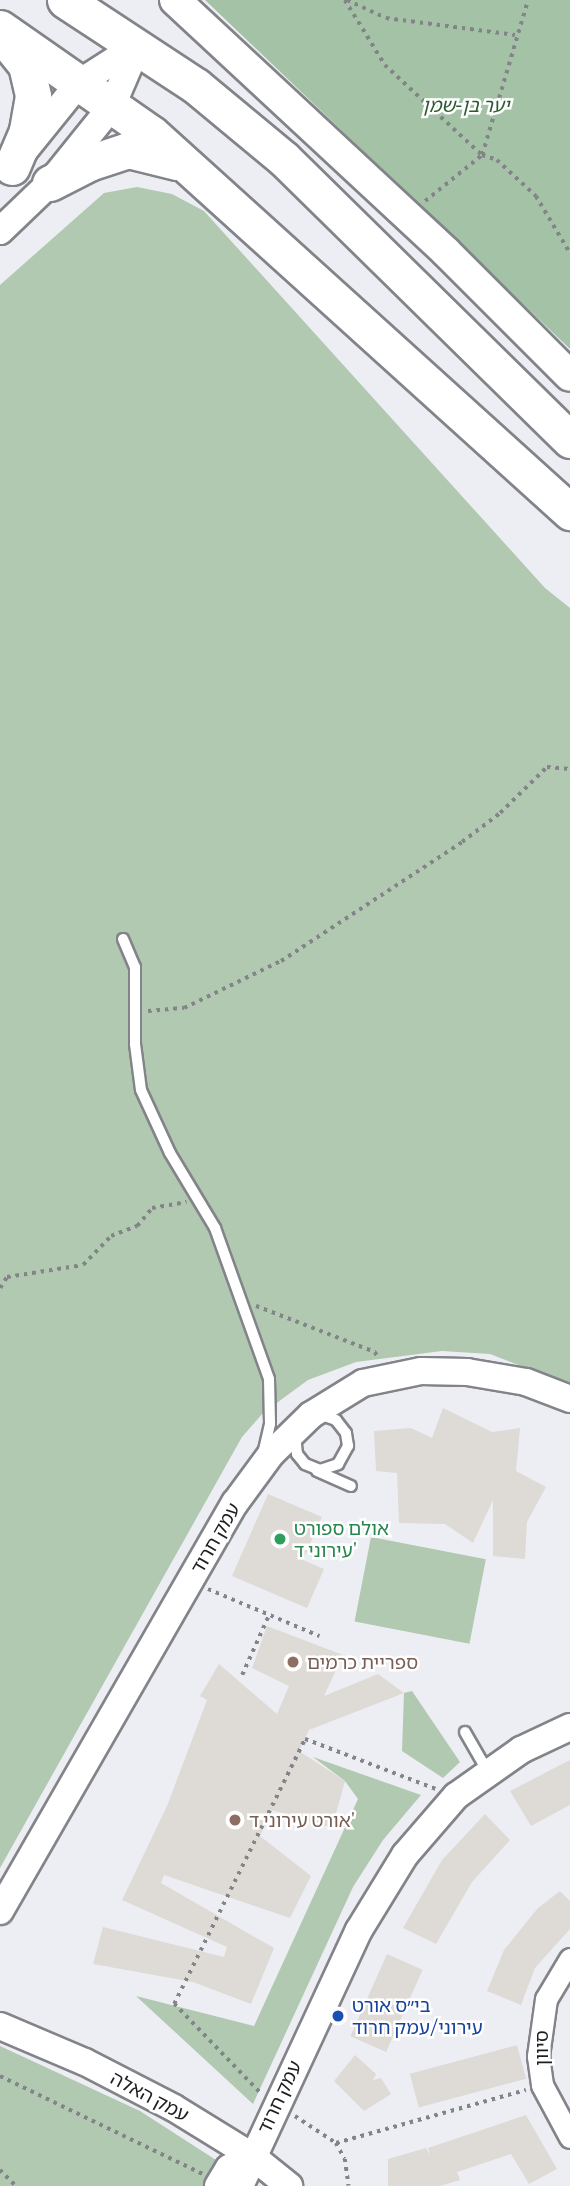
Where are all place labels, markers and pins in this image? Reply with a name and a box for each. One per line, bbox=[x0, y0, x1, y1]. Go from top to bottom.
place label: אולם ספורט עירוני ד' bbox=[294, 1517, 389, 1561]
marker: אולם ספורט עירוני ד' bbox=[272, 1531, 288, 1547]
place label: ספריית כרמים bbox=[307, 1651, 418, 1673]
marker: ספריית כרמים bbox=[285, 1654, 301, 1670]
place label: אורט עירוני ד' bbox=[249, 1809, 355, 1831]
marker: אורט עירוני ד' bbox=[227, 1812, 243, 1828]
place label: בי״ס אורט עירוני/עמק חרוד bbox=[352, 1994, 483, 2038]
marker: בי״ס אורט עירוני/עמק חרוד bbox=[330, 2008, 346, 2024]

